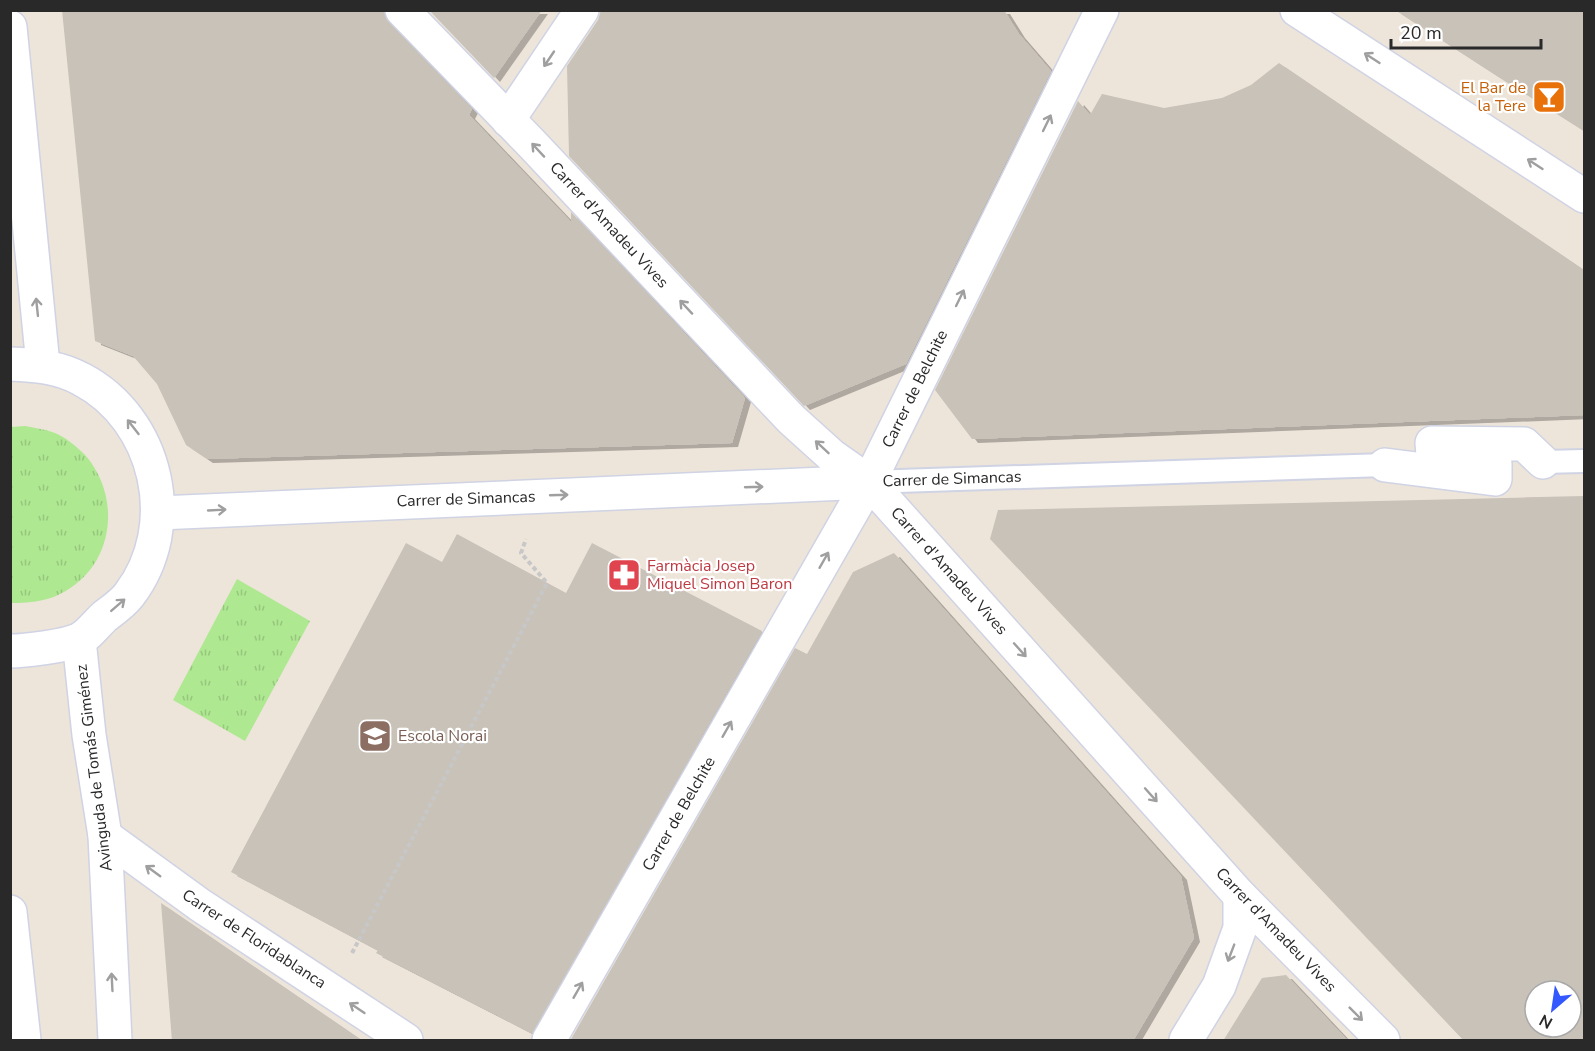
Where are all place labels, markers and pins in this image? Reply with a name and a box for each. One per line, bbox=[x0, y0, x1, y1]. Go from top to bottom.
place label: El Bar de la Tere bbox=[1461, 77, 1526, 117]
bar icon: El Bar de la Tere bbox=[1531, 79, 1567, 115]
place label: Farmàcia Josep Miquel Simon Baron bbox=[647, 555, 792, 595]
pharmacy icon: Farmàcia Josep Miquel Simon Baron bbox=[606, 557, 642, 593]
school or university icon: Escola Norai bbox=[357, 718, 393, 754]
place label: Escola Norai bbox=[398, 725, 487, 747]

